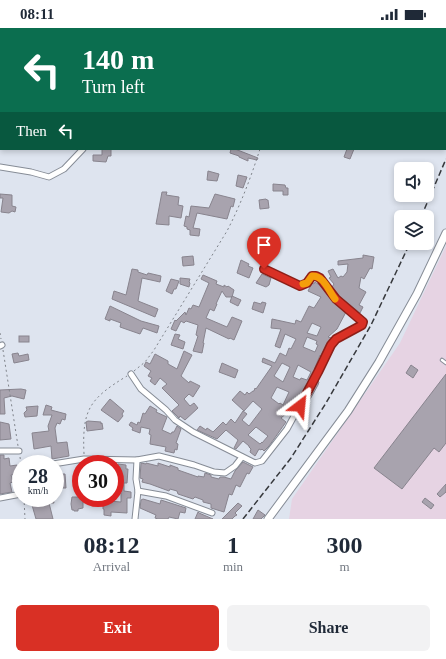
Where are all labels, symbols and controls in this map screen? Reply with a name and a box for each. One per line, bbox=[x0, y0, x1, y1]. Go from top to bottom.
text: 08:11 bbox=[20, 6, 54, 22]
icon: left bbox=[16, 44, 68, 96]
text: 140 m bbox=[82, 44, 154, 75]
text: Turn left bbox=[82, 77, 145, 97]
icon: left bbox=[55, 120, 77, 142]
text: Then bbox=[16, 123, 47, 139]
map controls bbox=[394, 162, 434, 250]
button: sound bbox=[394, 162, 434, 202]
button: layers bbox=[394, 210, 434, 250]
pin bbox=[247, 228, 281, 269]
icon: arrive bbox=[253, 234, 275, 256]
position arrow bbox=[279, 385, 321, 427]
speed limit sign: 30 bbox=[72, 455, 124, 507]
text: 28 bbox=[28, 465, 48, 487]
text: km/h bbox=[28, 485, 48, 496]
text: 08:12 bbox=[83, 532, 139, 558]
text: 1 bbox=[227, 532, 239, 558]
text: 300 bbox=[327, 532, 363, 558]
text: Arrival bbox=[93, 559, 130, 574]
text: min bbox=[223, 559, 243, 574]
text: m bbox=[339, 559, 350, 574]
button: Exit bbox=[16, 605, 219, 651]
button: Share bbox=[227, 605, 430, 651]

